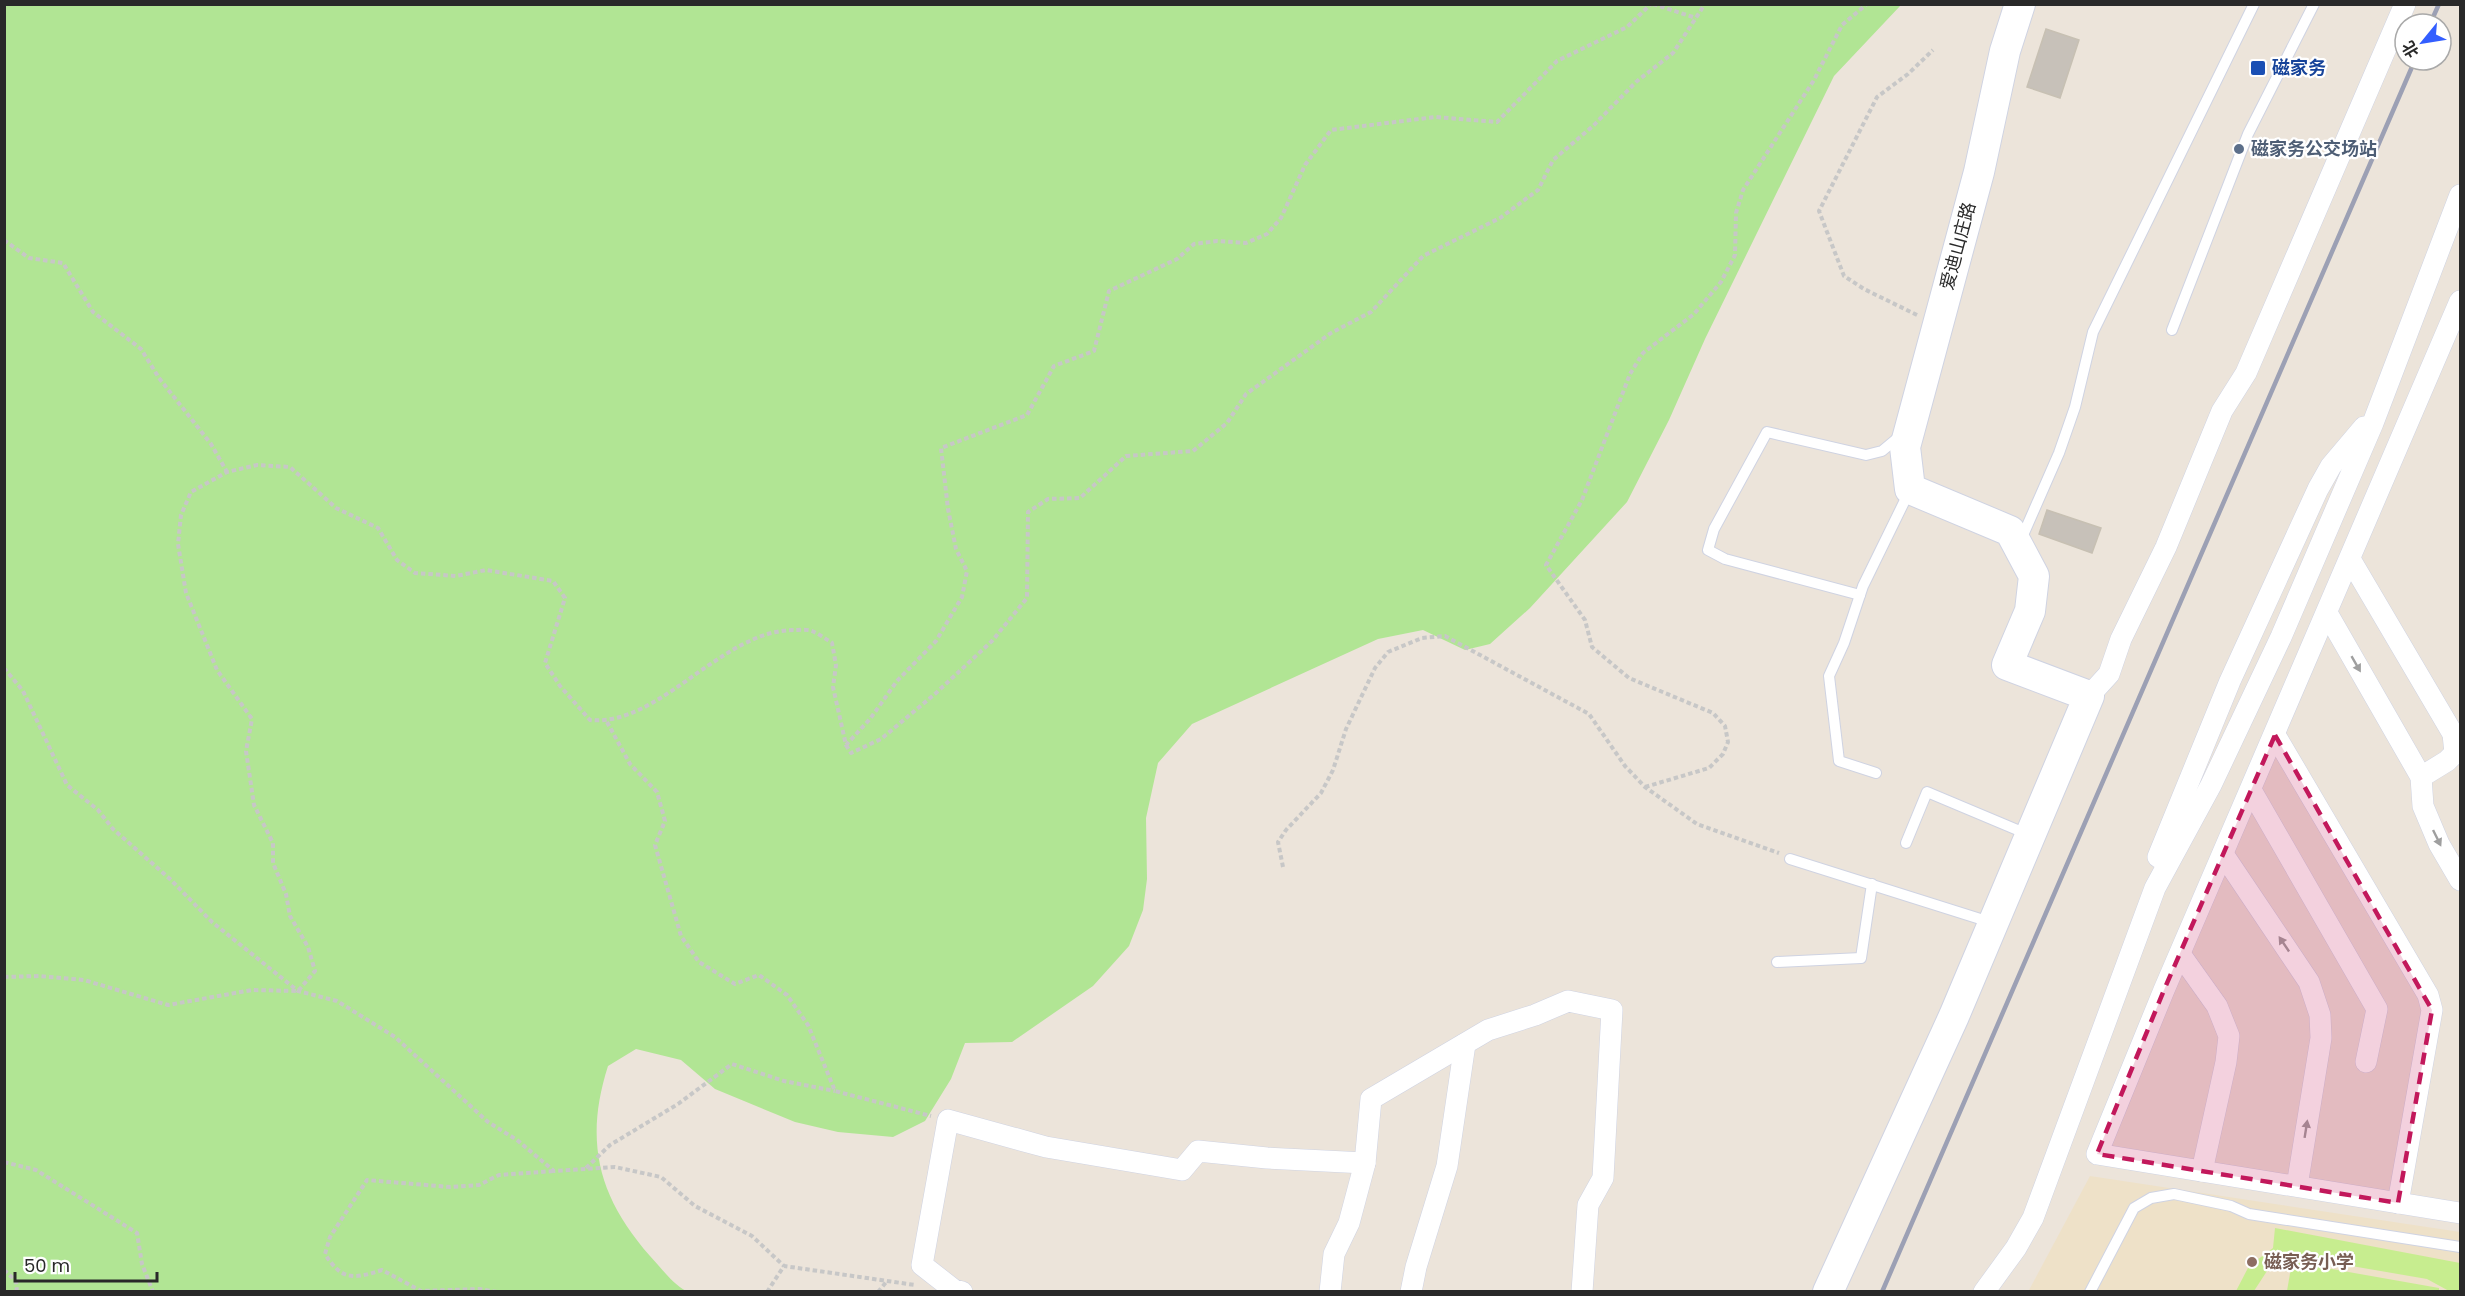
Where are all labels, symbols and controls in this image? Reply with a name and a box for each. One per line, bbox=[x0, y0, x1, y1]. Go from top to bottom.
north arrow bbox=[2393, 12, 2453, 72]
text: 北 bbox=[2396, 37, 2424, 62]
place label: 磁家务 bbox=[2272, 55, 2326, 80]
marker: 磁家务 bbox=[2249, 59, 2267, 77]
place label: 磁家务公交场站 bbox=[2251, 136, 2377, 161]
marker: 磁家务公交场站 bbox=[2232, 142, 2246, 156]
street label: 爱迪山庄路 bbox=[1934, 199, 1981, 293]
one-way arrow bbox=[2351, 656, 2362, 672]
one-way arrow bbox=[2432, 830, 2442, 847]
one-way arrow bbox=[2278, 937, 2290, 953]
one-way arrow bbox=[2302, 1119, 2311, 1138]
scale bar bbox=[15, 1245, 158, 1283]
place label: 磁家务小学 bbox=[2264, 1249, 2354, 1274]
text: 50 m bbox=[24, 1253, 70, 1278]
marker: 磁家务小学 bbox=[2245, 1255, 2259, 1269]

